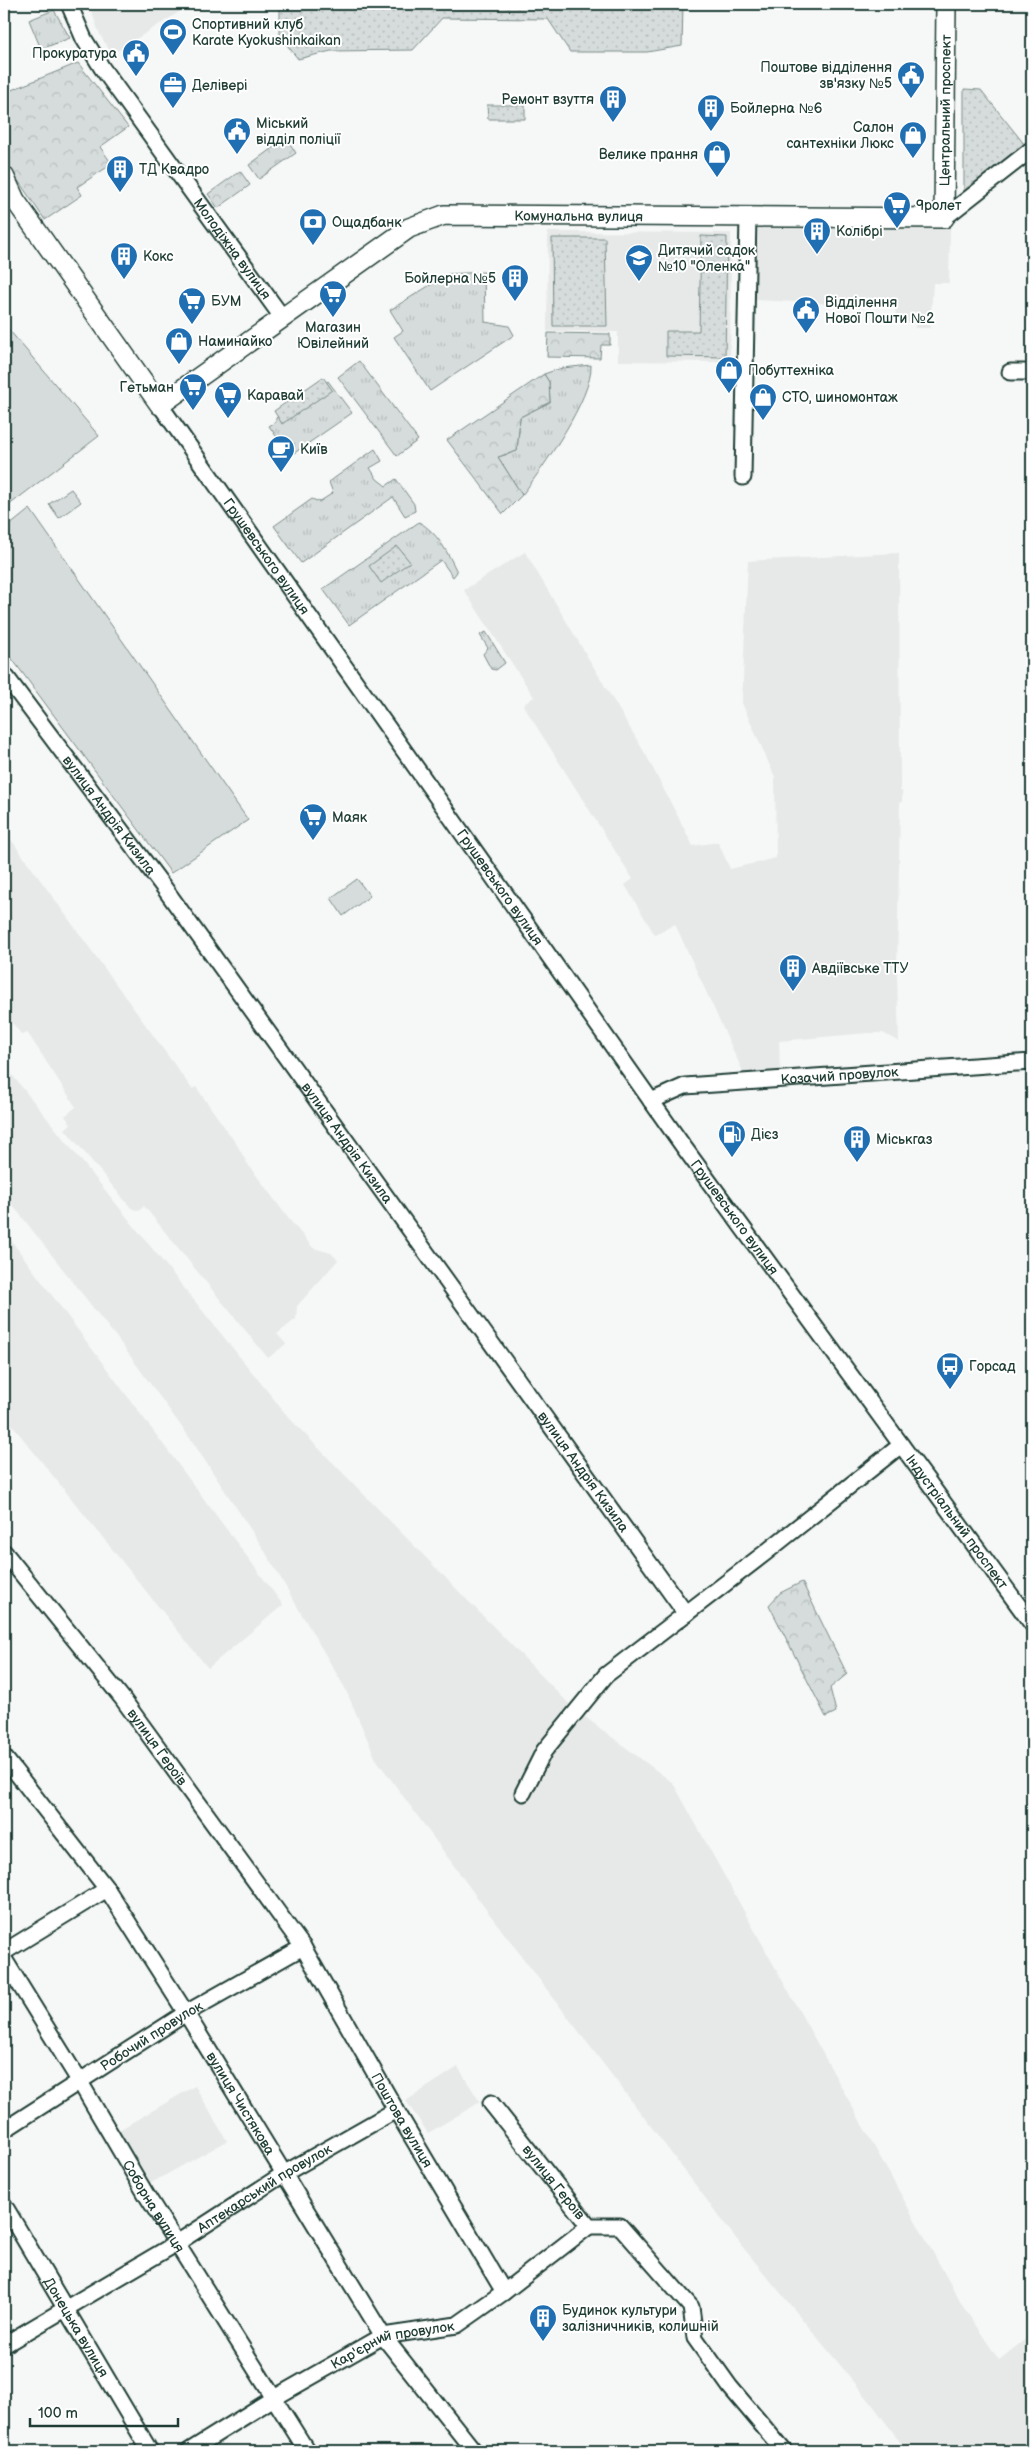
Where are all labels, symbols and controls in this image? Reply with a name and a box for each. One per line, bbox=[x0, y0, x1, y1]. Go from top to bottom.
place label: Спортивний клуб Karate Kyokushinkaikan bbox=[192, 16, 341, 49]
sports icon: Спортивний клуб Karate Kyokushinkaikan bbox=[158, 17, 188, 56]
street label: Центральний проспект bbox=[936, 34, 955, 186]
public building icon: Прокуратура bbox=[121, 38, 151, 77]
place label: Прокуратура bbox=[32, 45, 118, 62]
place label: Поштове відділення зв'язку №5 bbox=[760, 59, 892, 92]
public building icon: Поштове відділення зв'язку №5 bbox=[896, 60, 926, 99]
office icon: Делівері bbox=[158, 70, 188, 109]
place label: Делівері bbox=[192, 77, 248, 94]
building icon: Ремонт взуття bbox=[598, 84, 628, 123]
place label: Ремонт взуття bbox=[501, 91, 594, 108]
building icon: Бойлерна №6 bbox=[696, 93, 726, 132]
place label: Бойлерна №6 bbox=[730, 100, 823, 117]
place label: Міський відділ поліції bbox=[256, 115, 341, 148]
public building icon: Міський відділ поліції bbox=[222, 116, 252, 155]
place label: Салон сантехніки Люкс bbox=[786, 119, 894, 152]
shop icon: Салон сантехніки Люкс bbox=[898, 120, 928, 159]
shop icon: Велике прання bbox=[702, 139, 732, 178]
place label: Велике прання bbox=[599, 146, 698, 163]
building icon: ТД Квадро bbox=[105, 154, 135, 193]
place label: ТД Квадро bbox=[139, 161, 209, 178]
supermarket icon: 9ролет bbox=[882, 190, 912, 229]
street label: Молодіжна вулиця bbox=[190, 195, 275, 303]
place label: 9ролет bbox=[916, 197, 962, 214]
bank icon: Ощадбанк bbox=[298, 207, 328, 246]
street label: Комунальна вулиця bbox=[514, 207, 643, 225]
place label: Ощадбанк bbox=[332, 214, 402, 231]
building icon: Колібрі bbox=[802, 216, 832, 255]
place label: Колібрі bbox=[836, 223, 883, 240]
building icon: Кокс bbox=[109, 241, 139, 280]
place label: Дитячий садок №10 "Оленка" bbox=[658, 242, 756, 275]
school or university icon: Дитячий садок №10 "Оленка" bbox=[624, 243, 654, 282]
place label: Кокс bbox=[143, 248, 174, 265]
building icon: Бойлерна №5 bbox=[500, 263, 530, 302]
place label: Бойлерна №5 bbox=[404, 270, 496, 287]
supermarket icon: Магазин Ювілейний bbox=[318, 279, 348, 318]
supermarket icon: БУМ bbox=[177, 286, 207, 325]
place label: БУМ bbox=[211, 293, 242, 310]
place label: Відділення Нової Пошти №2 bbox=[825, 294, 935, 327]
public building icon: Відділення Нової Пошти №2 bbox=[791, 295, 821, 334]
place label: Магазин Ювілейний bbox=[297, 319, 369, 352]
shop icon: Наминайко bbox=[164, 326, 194, 365]
place label: Наминайко bbox=[198, 333, 272, 350]
shop icon: Побуттехніка bbox=[714, 355, 744, 394]
place label: Побуттехніка bbox=[748, 362, 835, 379]
supermarket icon: Гетьман bbox=[178, 372, 208, 411]
place label: Гетьман bbox=[120, 379, 174, 396]
supermarket icon: Каравай bbox=[213, 380, 243, 419]
shop icon: СТО, шиномонтаж bbox=[748, 382, 778, 421]
place label: Каравай bbox=[247, 387, 304, 404]
place label: СТО, шиномонтаж bbox=[782, 389, 898, 406]
cafe icon: Київ bbox=[266, 434, 296, 473]
place label: Київ bbox=[300, 441, 328, 458]
street label: Грушевського вулиця bbox=[219, 495, 313, 618]
street label: вулиця Андрія Кизила bbox=[59, 752, 160, 879]
supermarket icon: Маяк bbox=[298, 802, 328, 841]
place label: Маяк bbox=[332, 809, 368, 826]
street label: Грушевського вулиця bbox=[453, 826, 547, 949]
building icon: Авдіївське ТТУ bbox=[778, 953, 808, 992]
place label: Авдіївське ТТУ bbox=[811, 960, 909, 977]
street label: Козачий провулок bbox=[780, 1063, 899, 1088]
street label: вулиця Андрія Кизила bbox=[298, 1079, 396, 1207]
fuel station icon: Дієз bbox=[717, 1119, 747, 1158]
building icon: Міськгаз bbox=[842, 1124, 872, 1163]
place label: Дієз bbox=[751, 1126, 779, 1143]
place label: Міськгаз bbox=[876, 1131, 933, 1148]
street label: Грушевського вулиця bbox=[687, 1157, 782, 1278]
bus stop icon: Горсад bbox=[935, 1351, 965, 1390]
place label: Горсад bbox=[969, 1358, 1016, 1375]
street label: вулиця Андрія Кизила bbox=[534, 1408, 633, 1536]
street label: Індустріальний проспект bbox=[902, 1451, 1012, 1593]
street label: вулиця Героїв bbox=[123, 1705, 191, 1789]
street label: Робочий провулок bbox=[97, 1997, 206, 2075]
street label: вулиця Чистякова bbox=[203, 2049, 279, 2159]
street label: Поштова вулиця bbox=[367, 2070, 436, 2171]
street label: Аптекарський провулок bbox=[193, 2140, 335, 2237]
street label: вулиця Героїв bbox=[519, 2142, 589, 2224]
street label: Соборна вулиця bbox=[119, 2157, 188, 2256]
street label: Донецька вулиця bbox=[40, 2274, 112, 2381]
place label: Будинок культури залізничників, колишній bbox=[562, 2302, 719, 2335]
building icon: Будинок культури залізничників, колишній bbox=[528, 2303, 558, 2342]
street label: Кар'єрний провулок bbox=[328, 2317, 456, 2373]
scale bar bbox=[30, 2395, 178, 2427]
text: 100 m bbox=[38, 2404, 78, 2423]

